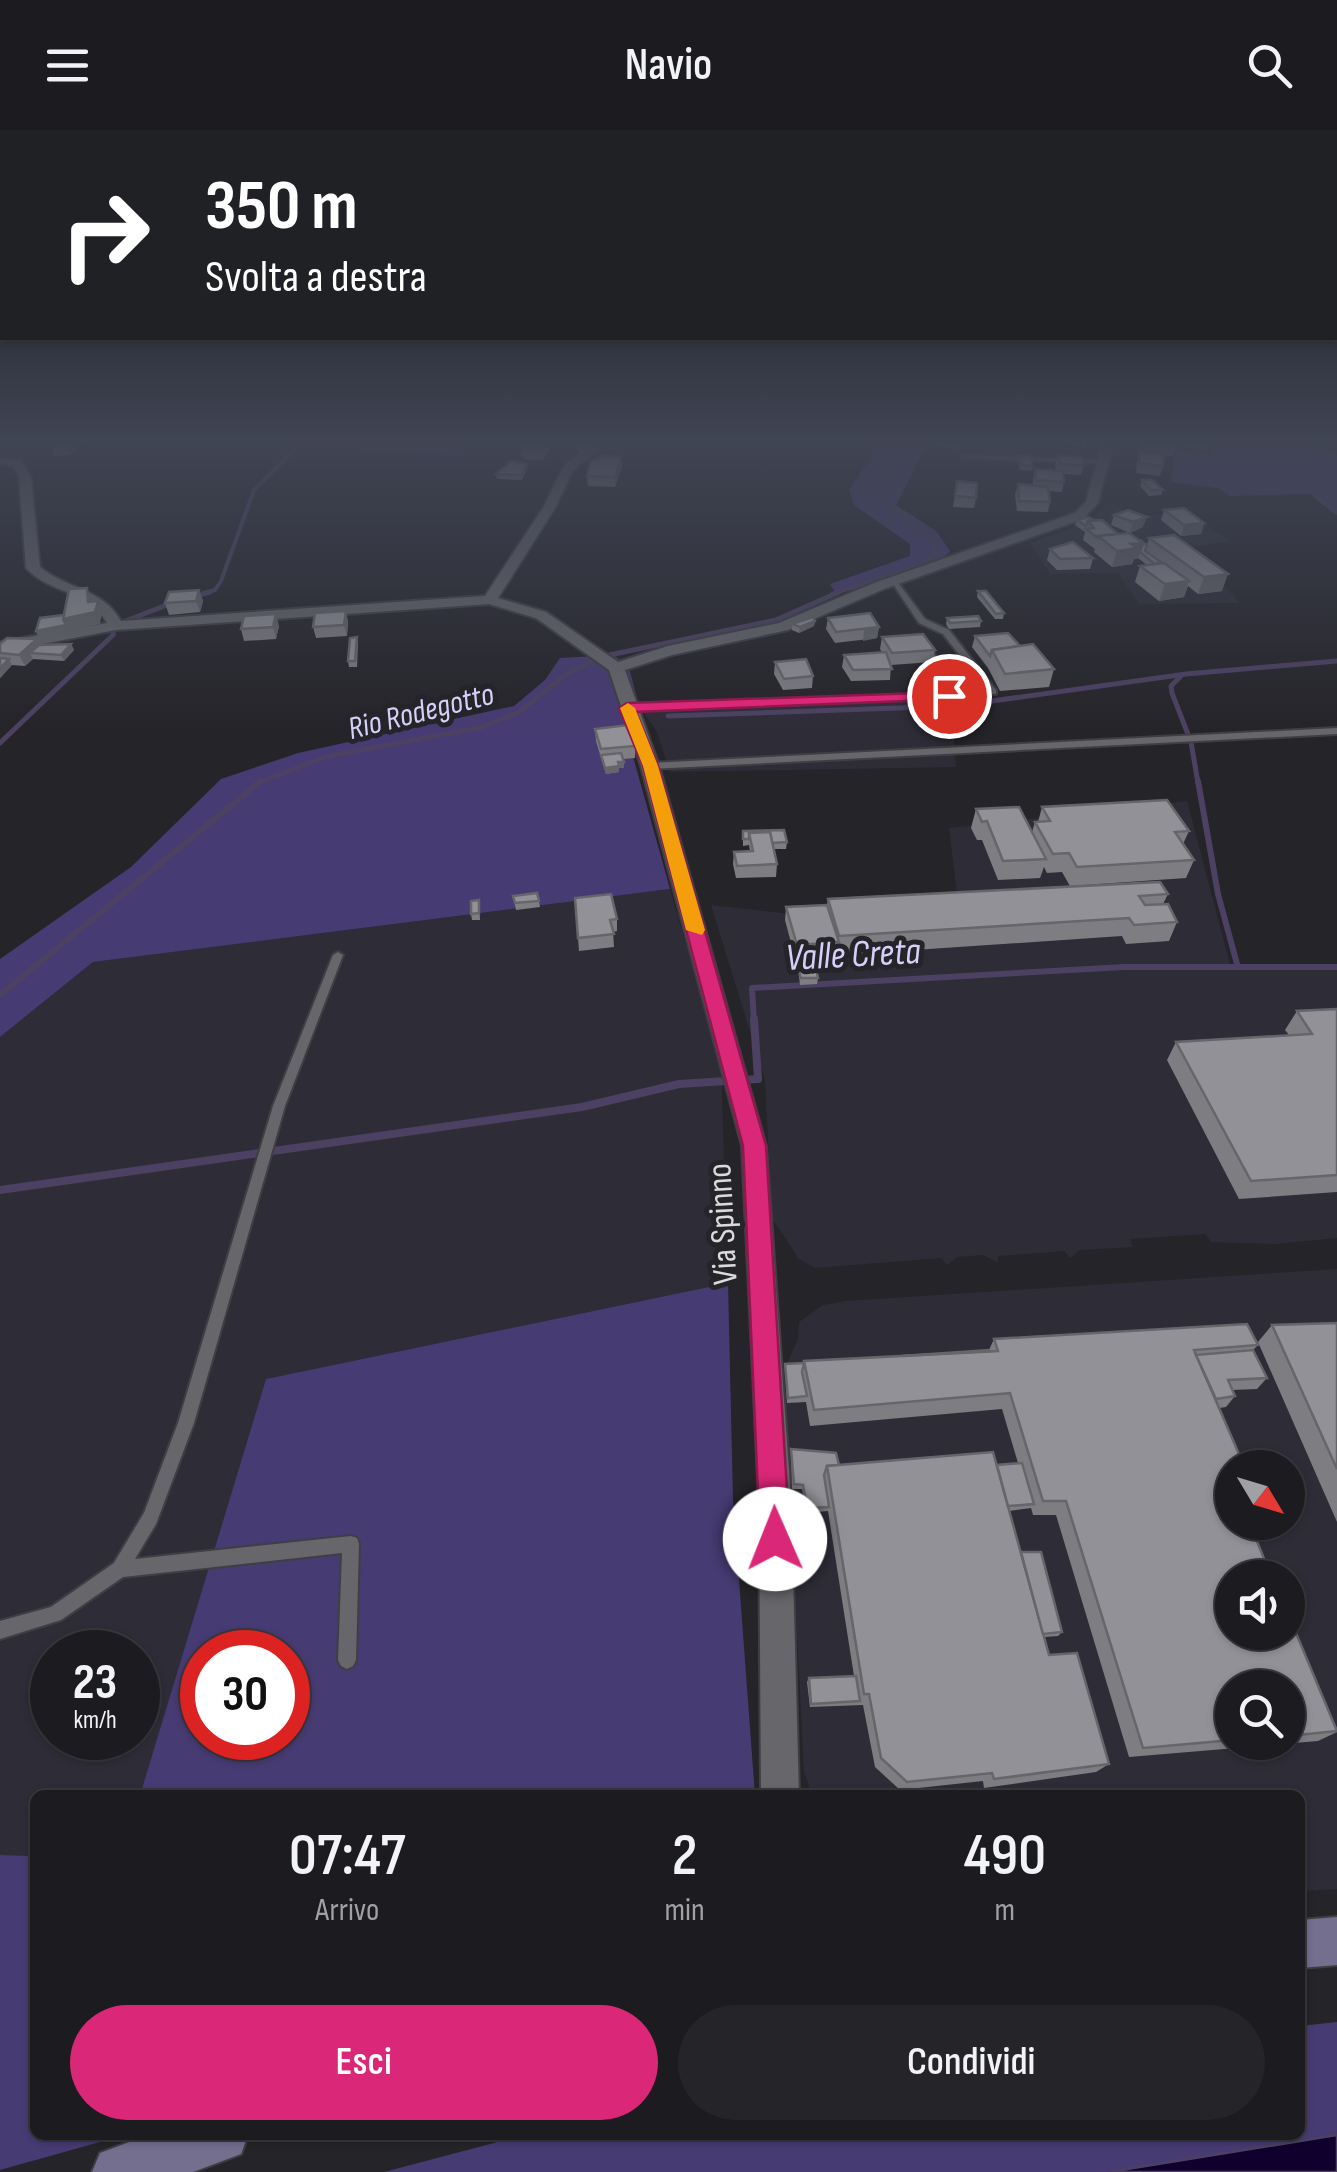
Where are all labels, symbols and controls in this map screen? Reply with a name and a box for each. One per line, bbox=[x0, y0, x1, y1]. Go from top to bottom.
icon: menu bbox=[40, 38, 95, 93]
text: Navio bbox=[625, 38, 712, 93]
icon: search bbox=[1242, 38, 1297, 93]
text: 350 m bbox=[205, 165, 358, 249]
icon: right bbox=[40, 170, 170, 300]
text: Svolta a destra bbox=[205, 250, 427, 305]
pin bbox=[907, 654, 992, 739]
icon: arrive bbox=[922, 669, 977, 724]
water label: Rio Rodegotto bbox=[344, 675, 498, 749]
water label: Valle Creta bbox=[784, 929, 922, 981]
street label: Via Spinno bbox=[698, 1162, 748, 1286]
north arrow bbox=[1215, 1450, 1305, 1540]
map controls bbox=[1215, 1450, 1305, 1760]
position arrow bbox=[723, 1487, 827, 1591]
button: sound bbox=[1215, 1560, 1305, 1650]
speed limit sign: 30 bbox=[180, 1630, 310, 1760]
text: 23 bbox=[73, 1653, 117, 1713]
button: search bbox=[1215, 1670, 1305, 1760]
text: km/h bbox=[73, 1705, 117, 1736]
text: 07:47 bbox=[289, 1820, 406, 1892]
text: 2 bbox=[672, 1820, 697, 1892]
text: 490 bbox=[964, 1820, 1046, 1892]
text: Arrivo bbox=[315, 1891, 379, 1930]
text: min bbox=[665, 1891, 705, 1930]
text: m bbox=[995, 1891, 1015, 1930]
button: Esci bbox=[70, 2005, 658, 2120]
button: Condividi bbox=[678, 2005, 1265, 2120]

